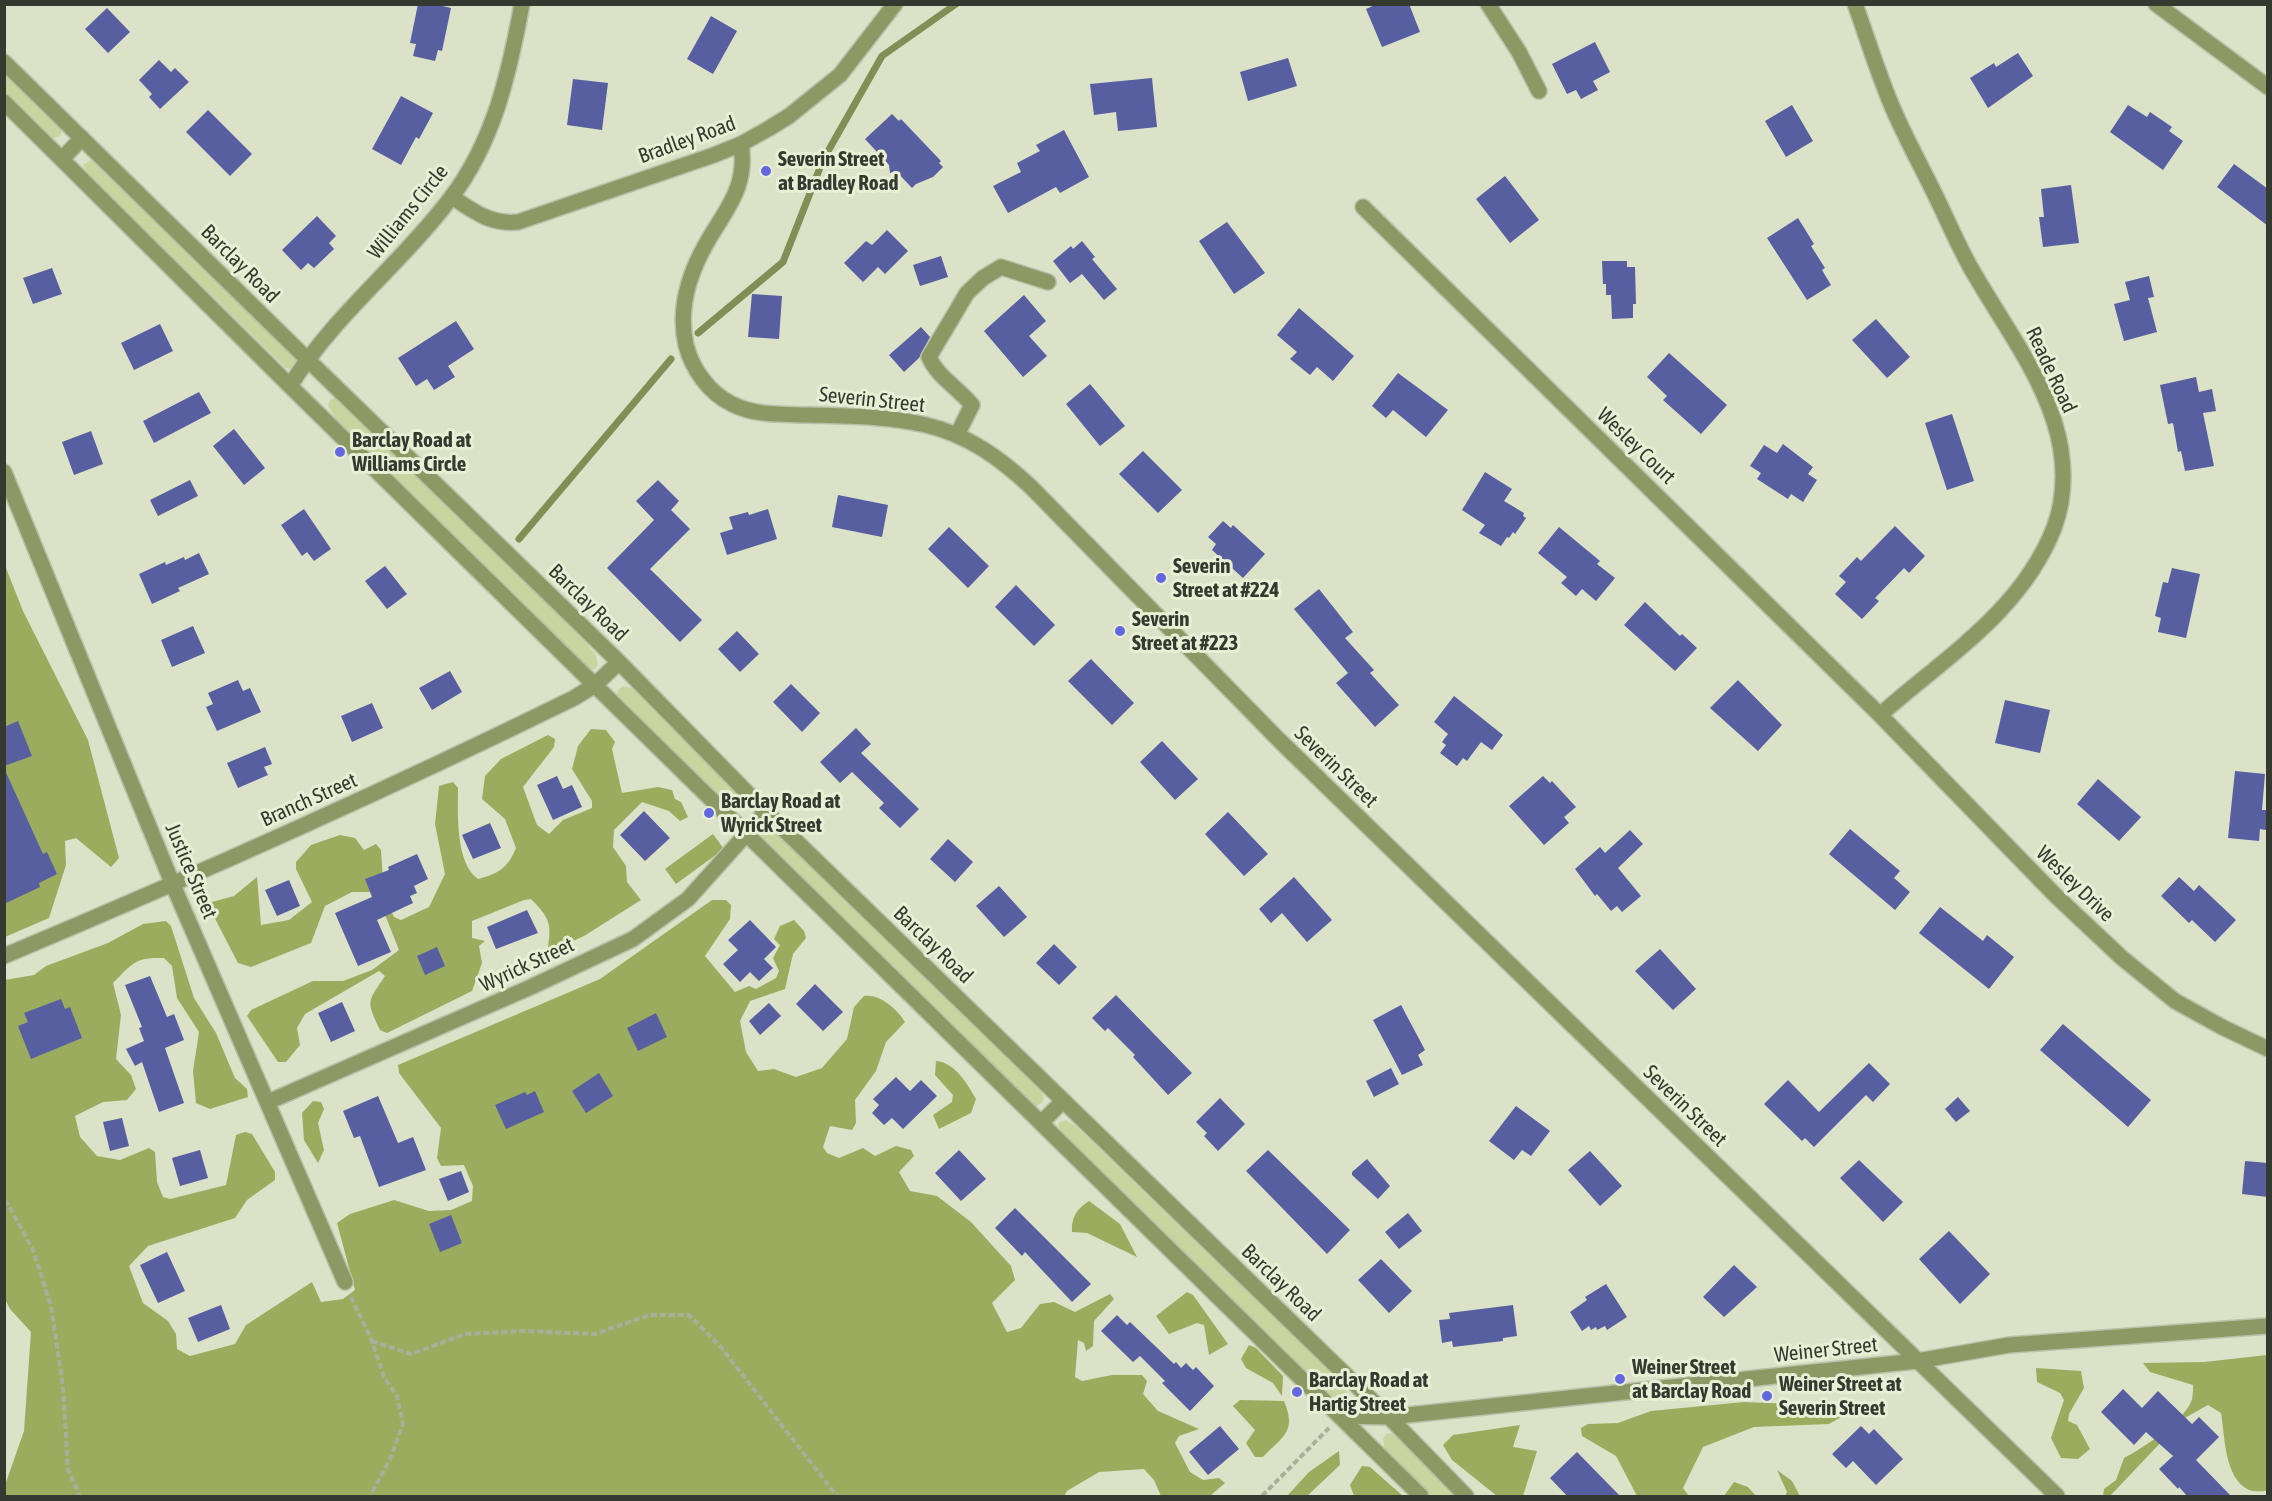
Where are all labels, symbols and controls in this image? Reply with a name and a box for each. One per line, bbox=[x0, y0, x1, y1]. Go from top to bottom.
street label: Bradley Road bbox=[635, 111, 739, 169]
place label: Severin Street at Bradley Road bbox=[778, 146, 898, 196]
street label: Williams Circle bbox=[362, 160, 454, 264]
marker: Severin Street at Bradley Road bbox=[759, 164, 773, 178]
street label: Barclay Road bbox=[196, 220, 284, 308]
street label: Reade Road bbox=[2020, 323, 2082, 417]
street label: Severin Street bbox=[818, 382, 926, 418]
street label: Wesley Court bbox=[1592, 402, 1680, 490]
place label: Barclay Road at Williams Circle bbox=[352, 427, 471, 477]
marker: Barclay Road at Williams Circle bbox=[333, 445, 347, 459]
place label: Severin Street at #224 bbox=[1173, 553, 1279, 603]
street label: Barclay Road bbox=[543, 559, 633, 647]
marker: Severin Street at #224 bbox=[1154, 571, 1168, 585]
place label: Severin Street at #223 bbox=[1132, 606, 1238, 656]
marker: Severin Street at #223 bbox=[1113, 624, 1127, 638]
street label: Severin Street bbox=[1289, 721, 1383, 813]
street label: Branch Street bbox=[257, 768, 361, 832]
place label: Barclay Road at Wyrick Street bbox=[721, 788, 840, 838]
marker: Barclay Road at Wyrick Street bbox=[702, 806, 716, 820]
street label: Justice Street bbox=[160, 819, 222, 923]
street label: Wesley Drive bbox=[2031, 841, 2119, 927]
street label: Barclay Road bbox=[888, 901, 978, 989]
street label: Wyrick Street bbox=[476, 932, 578, 998]
street label: Severin Street bbox=[1638, 1060, 1732, 1152]
street label: Barclay Road bbox=[1236, 1239, 1326, 1327]
street label: Weiner Street bbox=[1773, 1332, 1879, 1368]
place label: Weiner Street at Barclay Road bbox=[1632, 1354, 1751, 1404]
place label: Barclay Road at Hartig Street bbox=[1309, 1367, 1428, 1417]
place label: Weiner Street at Severin Street bbox=[1779, 1371, 1902, 1421]
marker: Weiner Street at Barclay Road bbox=[1613, 1372, 1627, 1386]
marker: Barclay Road at Hartig Street bbox=[1290, 1385, 1304, 1399]
marker: Weiner Street at Severin Street bbox=[1760, 1389, 1774, 1403]

